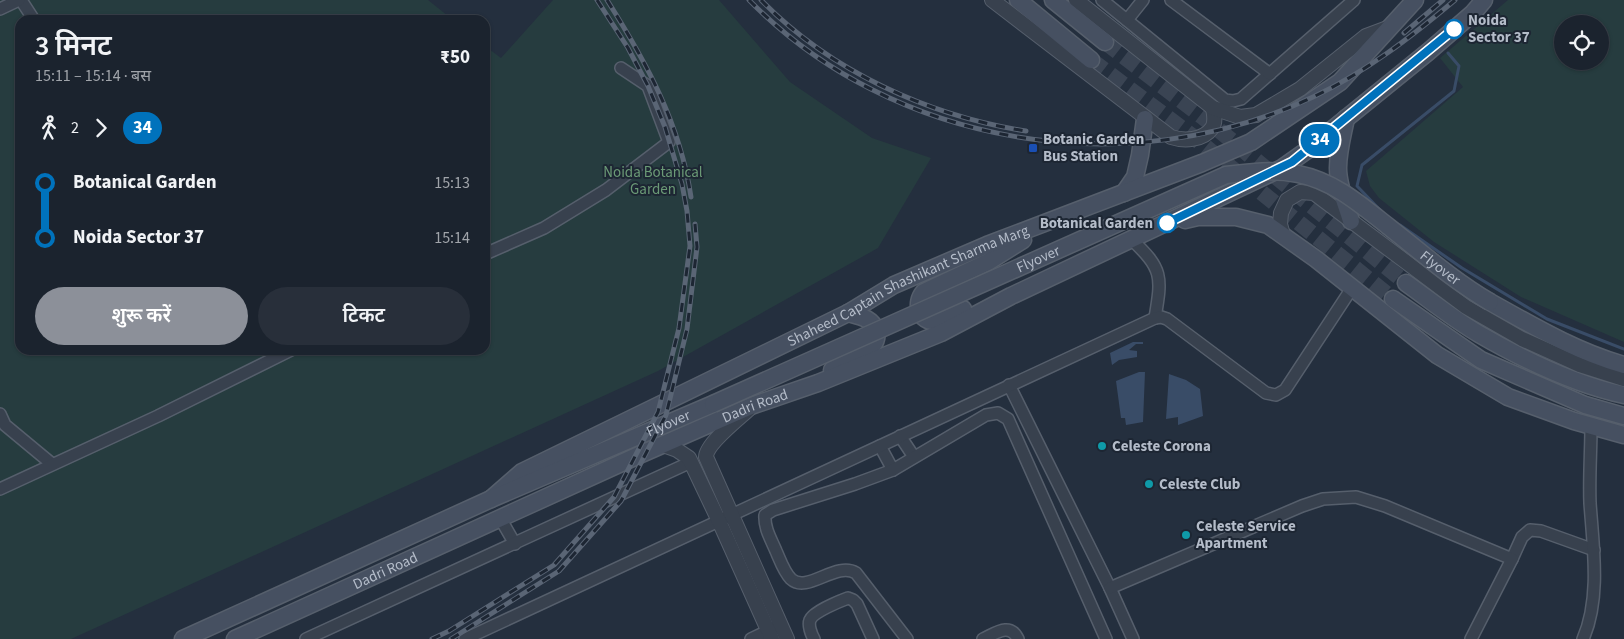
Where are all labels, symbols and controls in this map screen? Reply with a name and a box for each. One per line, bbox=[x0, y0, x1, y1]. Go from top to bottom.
place label: Noida Sector 37 bbox=[1468, 10, 1530, 48]
map controls bbox=[1554, 15, 1609, 70]
button: locate bbox=[1554, 15, 1609, 70]
marker: Noida Sector 37 bbox=[1444, 19, 1464, 39]
text: 3 मिनट bbox=[35, 26, 112, 66]
text: ₹50 bbox=[440, 44, 470, 71]
text: 15:11 – 15:14 · बस bbox=[35, 65, 151, 87]
icon: walk bbox=[35, 114, 63, 142]
icon: forward bbox=[87, 114, 115, 142]
text: 34 bbox=[133, 115, 152, 140]
text: 2 bbox=[71, 117, 79, 139]
line badge: 34 bbox=[1298, 124, 1342, 156]
text: 34 bbox=[1310, 127, 1330, 152]
place label: Botanic Garden Bus Station bbox=[1043, 129, 1144, 167]
marker: Botanic Garden Bus Station bbox=[1027, 142, 1039, 154]
park label: Noida Botanical Garden bbox=[603, 162, 703, 200]
text: Botanical Garden bbox=[73, 169, 217, 196]
text: 15:13 bbox=[434, 172, 470, 194]
place label: Botanical Garden bbox=[1040, 213, 1153, 234]
marker: Botanical Garden bbox=[1157, 213, 1177, 233]
street label: Shaheed Captain Shashikant Sharma Marg bbox=[784, 220, 1032, 352]
text: Noida Sector 37 bbox=[73, 224, 204, 251]
text: 15:14 bbox=[434, 227, 470, 249]
street label: Flyover bbox=[1013, 240, 1064, 278]
street label: Flyover bbox=[1415, 246, 1465, 291]
button: शुरू करें bbox=[35, 287, 248, 345]
button: टिकट bbox=[258, 287, 470, 345]
street label: Dadri Road bbox=[719, 384, 791, 428]
street label: Flyover bbox=[643, 405, 694, 442]
place label: Celeste Corona bbox=[1112, 436, 1211, 457]
marker: Celeste Corona bbox=[1096, 440, 1108, 452]
place label: Celeste Club bbox=[1159, 474, 1241, 495]
marker: Celeste Club bbox=[1143, 478, 1155, 490]
place label: Celeste Service Apartment bbox=[1195, 516, 1296, 554]
marker: Celeste Service Apartment bbox=[1180, 529, 1192, 541]
street label: Dadri Road bbox=[349, 547, 421, 595]

